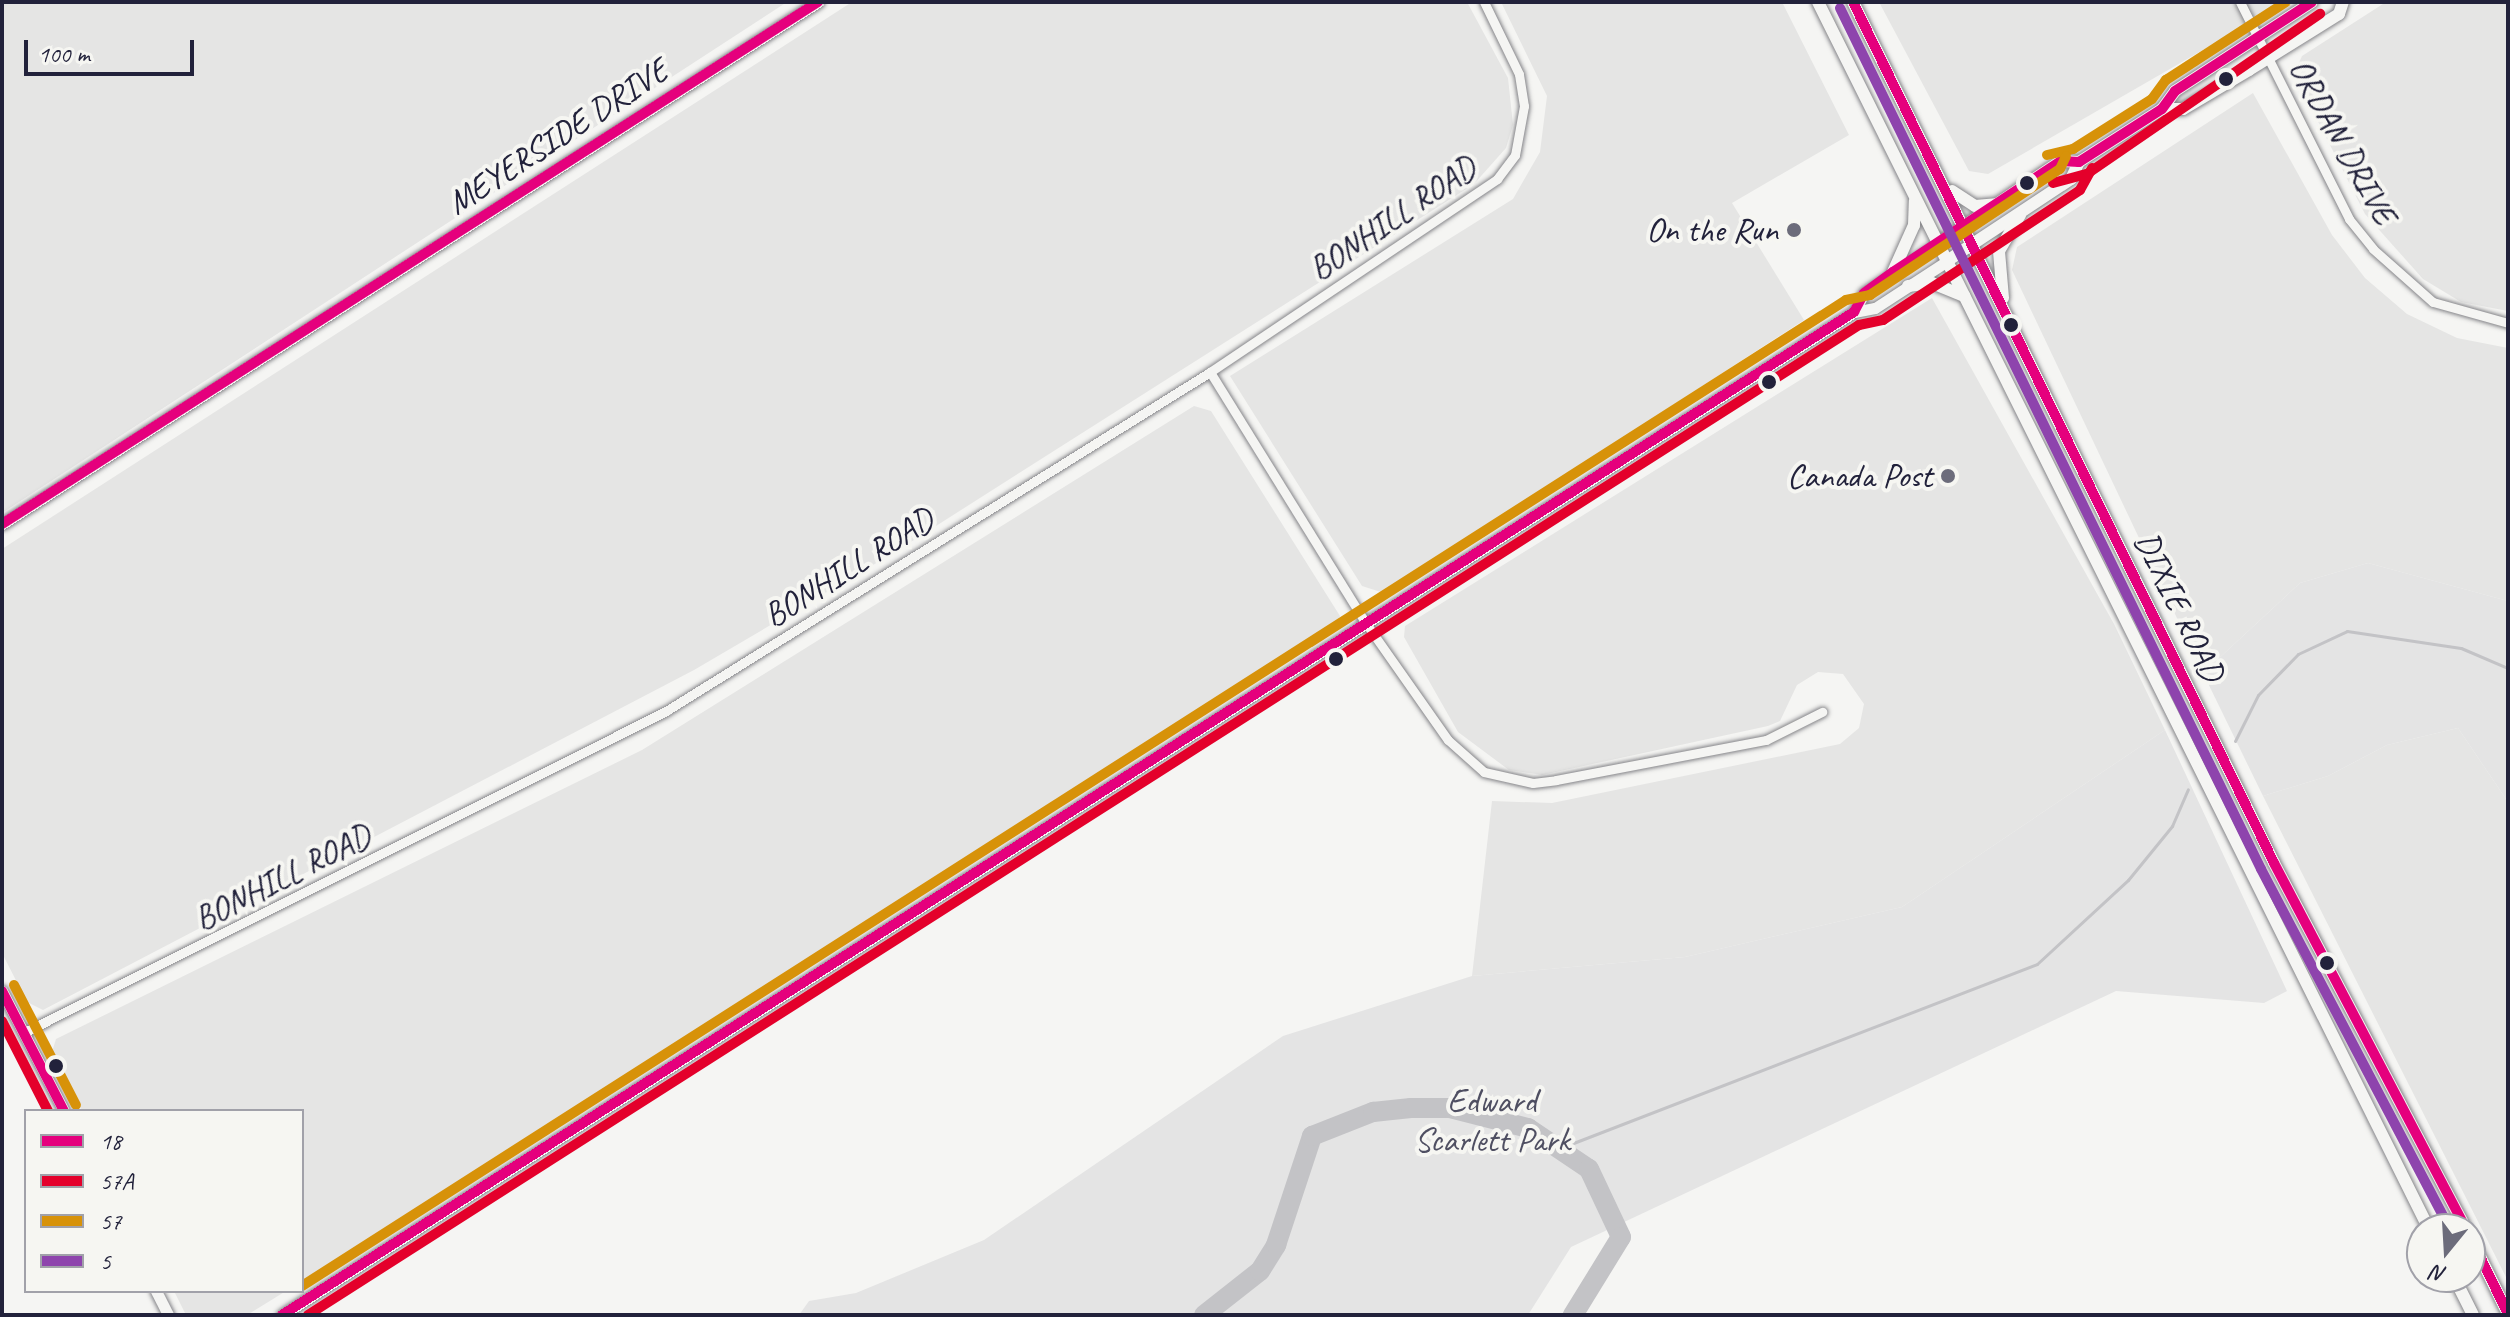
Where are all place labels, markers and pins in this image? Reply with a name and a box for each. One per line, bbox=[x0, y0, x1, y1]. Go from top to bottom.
unlabelled marker bbox=[2218, 71, 2234, 87]
unlabelled marker bbox=[2019, 175, 2035, 191]
place label: On the Run bbox=[1647, 210, 1778, 250]
marker: On the Run bbox=[1785, 221, 1803, 239]
unlabelled marker bbox=[2003, 317, 2019, 333]
unlabelled marker bbox=[1761, 374, 1777, 390]
place label: Canada Post bbox=[1787, 456, 1932, 496]
marker: Canada Post bbox=[1939, 467, 1957, 485]
unlabelled marker bbox=[1328, 651, 1344, 667]
unlabelled marker bbox=[2319, 955, 2335, 971]
unlabelled marker bbox=[48, 1058, 64, 1074]

